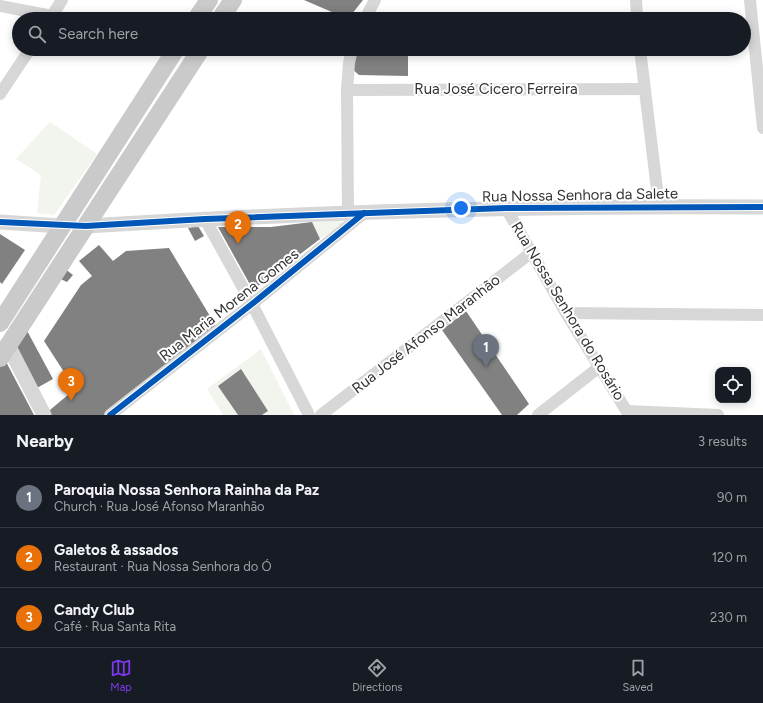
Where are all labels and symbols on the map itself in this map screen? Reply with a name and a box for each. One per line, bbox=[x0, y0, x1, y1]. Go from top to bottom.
street label: Rua José Cicero Ferreira bbox=[414, 80, 578, 98]
street label: Rua Nossa Senhora da Salete bbox=[482, 184, 678, 206]
your location bbox=[451, 198, 471, 218]
pin: 2 bbox=[225, 211, 251, 244]
street label: Rua Nossa Senhora do Rosário bbox=[507, 218, 629, 404]
street label: Rua Maria Morena Gomes bbox=[156, 245, 302, 365]
street label: Rua José Afonso Maranhão bbox=[348, 270, 504, 397]
pin: 1 bbox=[473, 334, 499, 367]
pin: 3 bbox=[58, 368, 84, 401]

